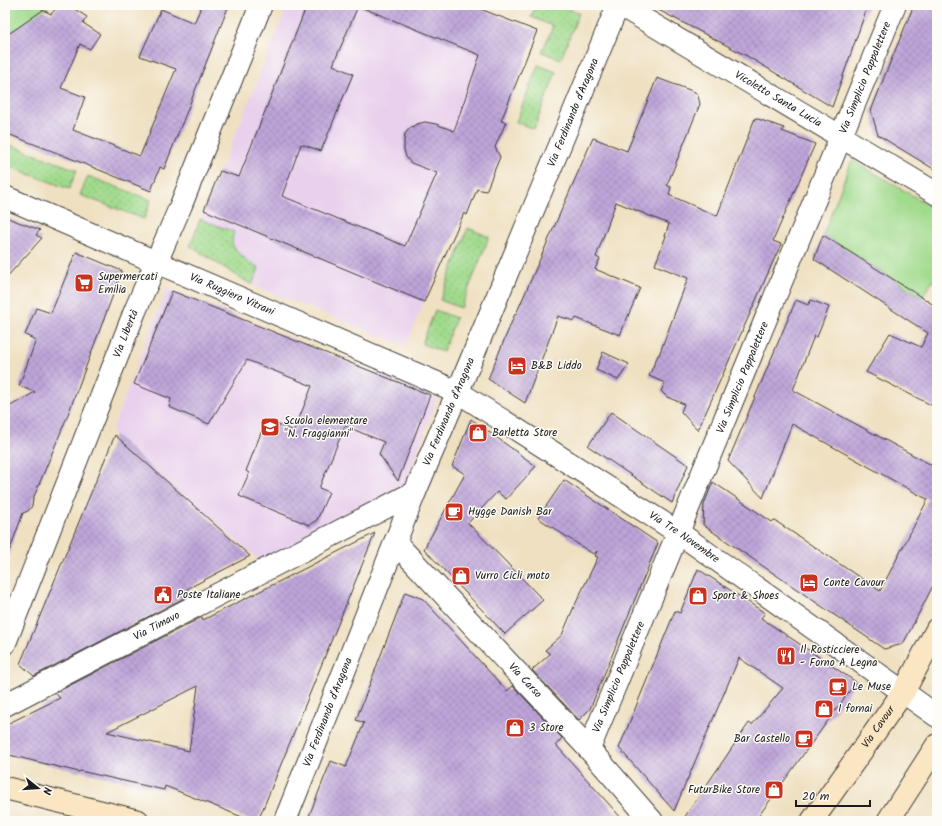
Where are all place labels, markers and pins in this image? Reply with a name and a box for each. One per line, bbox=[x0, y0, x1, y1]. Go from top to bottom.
place label: Supermercati Emilia bbox=[98, 268, 158, 299]
supermarket icon: Supermercati Emilia bbox=[73, 272, 95, 294]
hotel icon: B&B Liddo bbox=[506, 355, 528, 377]
place label: B&B Liddo bbox=[531, 357, 582, 375]
place label: Scuola elementare "N. Fraggianni" bbox=[284, 412, 367, 443]
school or university icon: Scuola elementare "N. Fraggianni" bbox=[259, 416, 281, 438]
shop icon: Barletta Store bbox=[467, 422, 489, 444]
place label: Barletta Store bbox=[492, 424, 557, 442]
cafe icon: Hygge Danish Bar bbox=[443, 501, 465, 523]
place label: Hygge Danish Bar bbox=[468, 503, 553, 521]
shop icon: Vurro Cicli moto bbox=[450, 565, 472, 587]
place label: Vurro Cicli moto bbox=[475, 567, 550, 585]
hotel icon: Conte Cavour bbox=[798, 572, 820, 594]
place label: Conte Cavour bbox=[823, 574, 886, 592]
public building icon: Poste Italiane bbox=[152, 584, 174, 606]
shop icon: Sport & Shoes bbox=[687, 585, 709, 607]
place label: Poste Italiane bbox=[177, 586, 240, 604]
place label: Sport & Shoes bbox=[712, 587, 779, 605]
place label: Il Rosticciere - Forno A Legna bbox=[800, 641, 877, 672]
restaurant icon: Il Rosticciere - Forno A Legna bbox=[775, 645, 797, 667]
cafe icon: Le Muse bbox=[827, 676, 849, 698]
place label: Le Muse bbox=[852, 678, 891, 696]
shop icon: I fornai bbox=[813, 698, 835, 720]
place label: I fornai bbox=[838, 700, 873, 718]
shop icon: 3 Store bbox=[504, 717, 526, 739]
place label: 3 Store bbox=[529, 719, 563, 737]
cafe icon: Bar Castello bbox=[793, 728, 815, 750]
place label: Bar Castello bbox=[734, 730, 790, 748]
shop icon: FuturBike Store bbox=[763, 779, 785, 801]
place label: FuturBike Store bbox=[688, 781, 760, 799]

